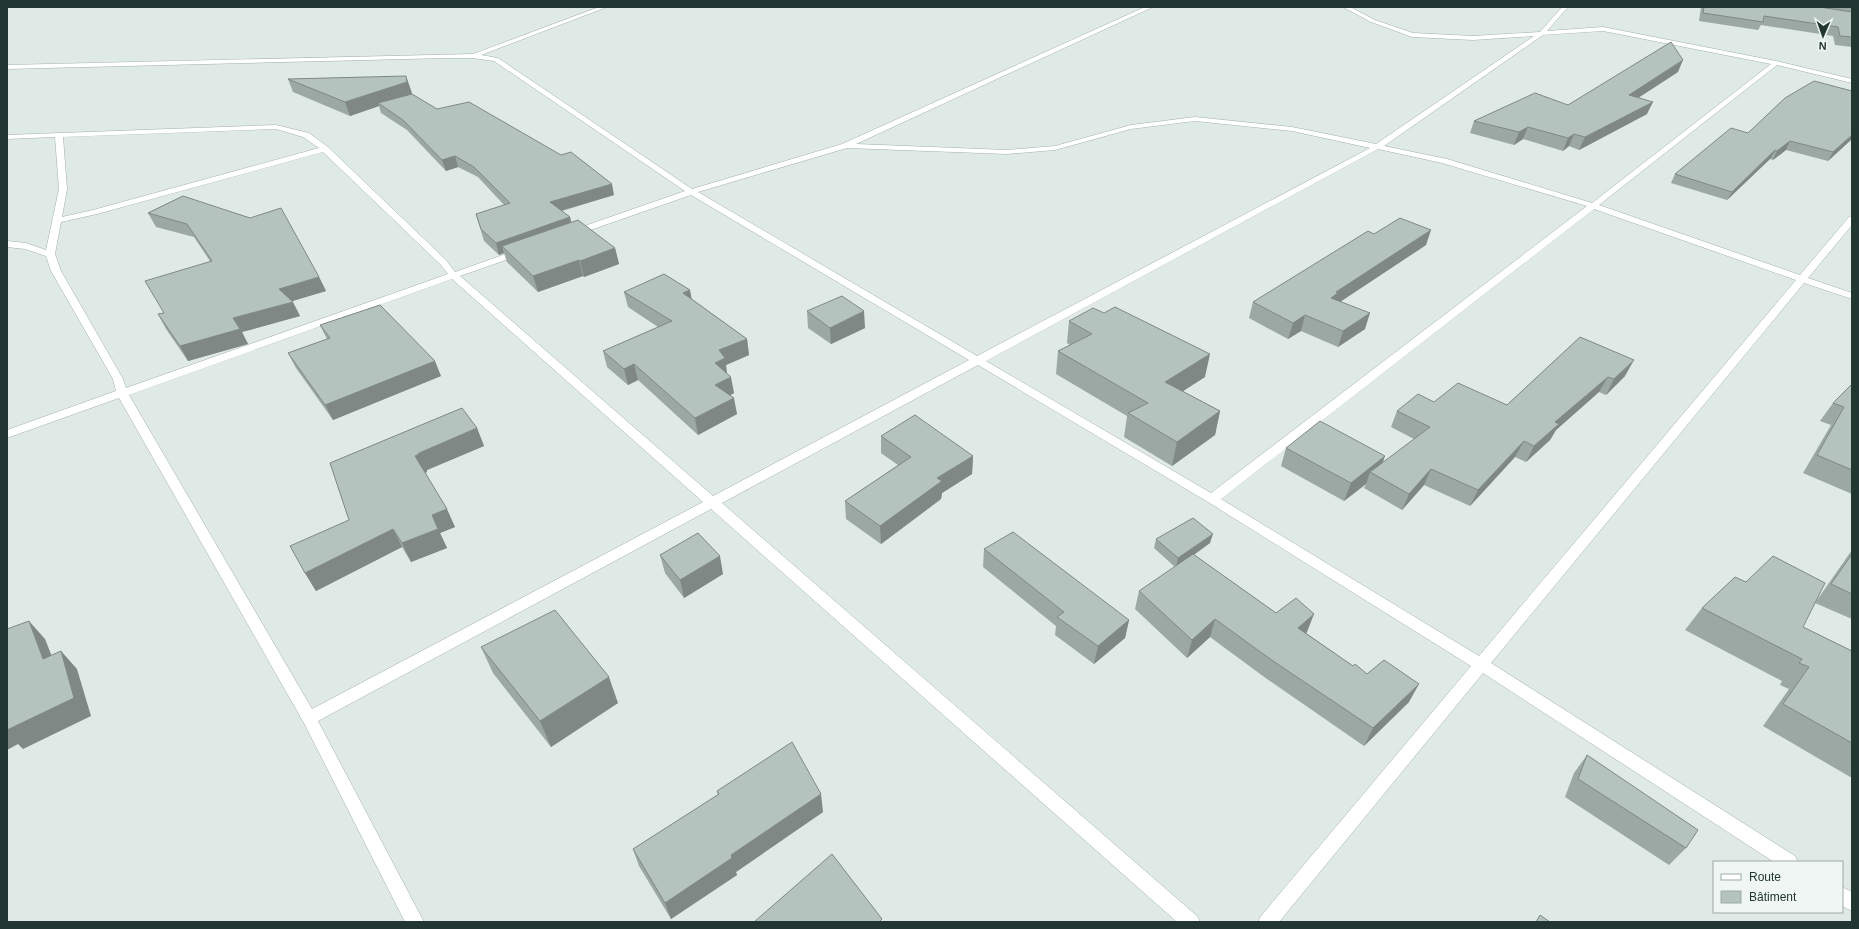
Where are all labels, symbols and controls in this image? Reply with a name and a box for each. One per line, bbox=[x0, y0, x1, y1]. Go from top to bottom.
north arrow bbox=[1803, 16, 1843, 56]
text: N bbox=[1818, 40, 1827, 52]
legend bbox=[1713, 861, 1843, 913]
text: Route bbox=[1749, 870, 1781, 884]
text: Bâtiment bbox=[1749, 890, 1797, 904]

